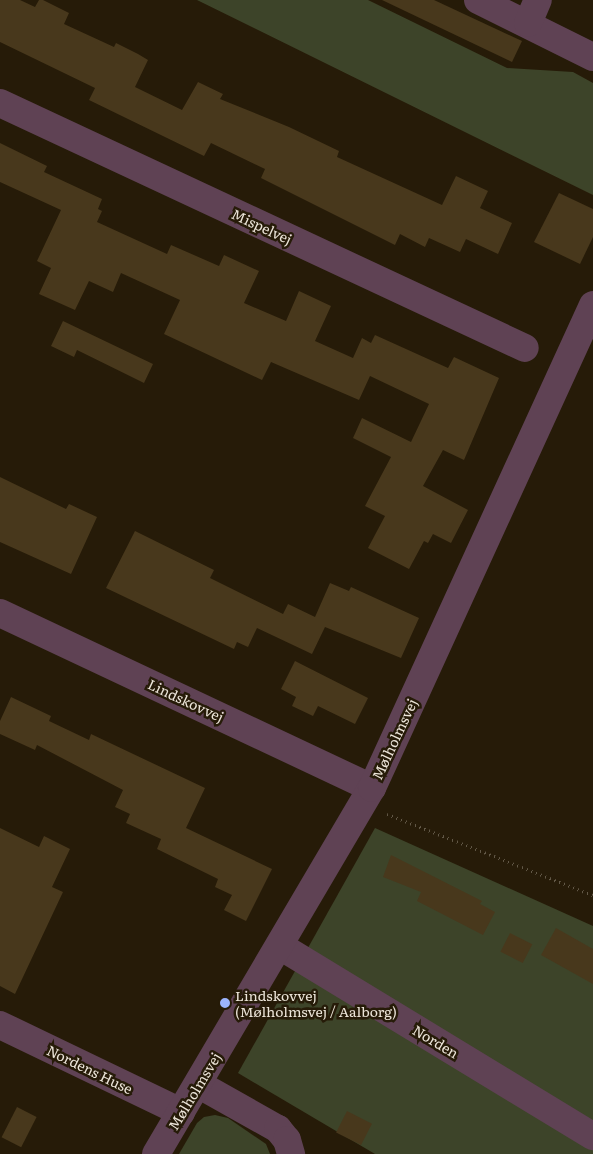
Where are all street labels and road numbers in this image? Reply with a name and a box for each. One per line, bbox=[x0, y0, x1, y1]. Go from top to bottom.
street label: Mispelvej bbox=[229, 205, 295, 247]
street label: Lindskovvej bbox=[145, 675, 227, 725]
street label: Mølholmsvej bbox=[368, 696, 420, 782]
street label: Norden bbox=[410, 1021, 462, 1061]
street label: Nordens Huse bbox=[44, 1041, 136, 1097]
street label: Mølholmsvej bbox=[164, 1049, 224, 1133]

